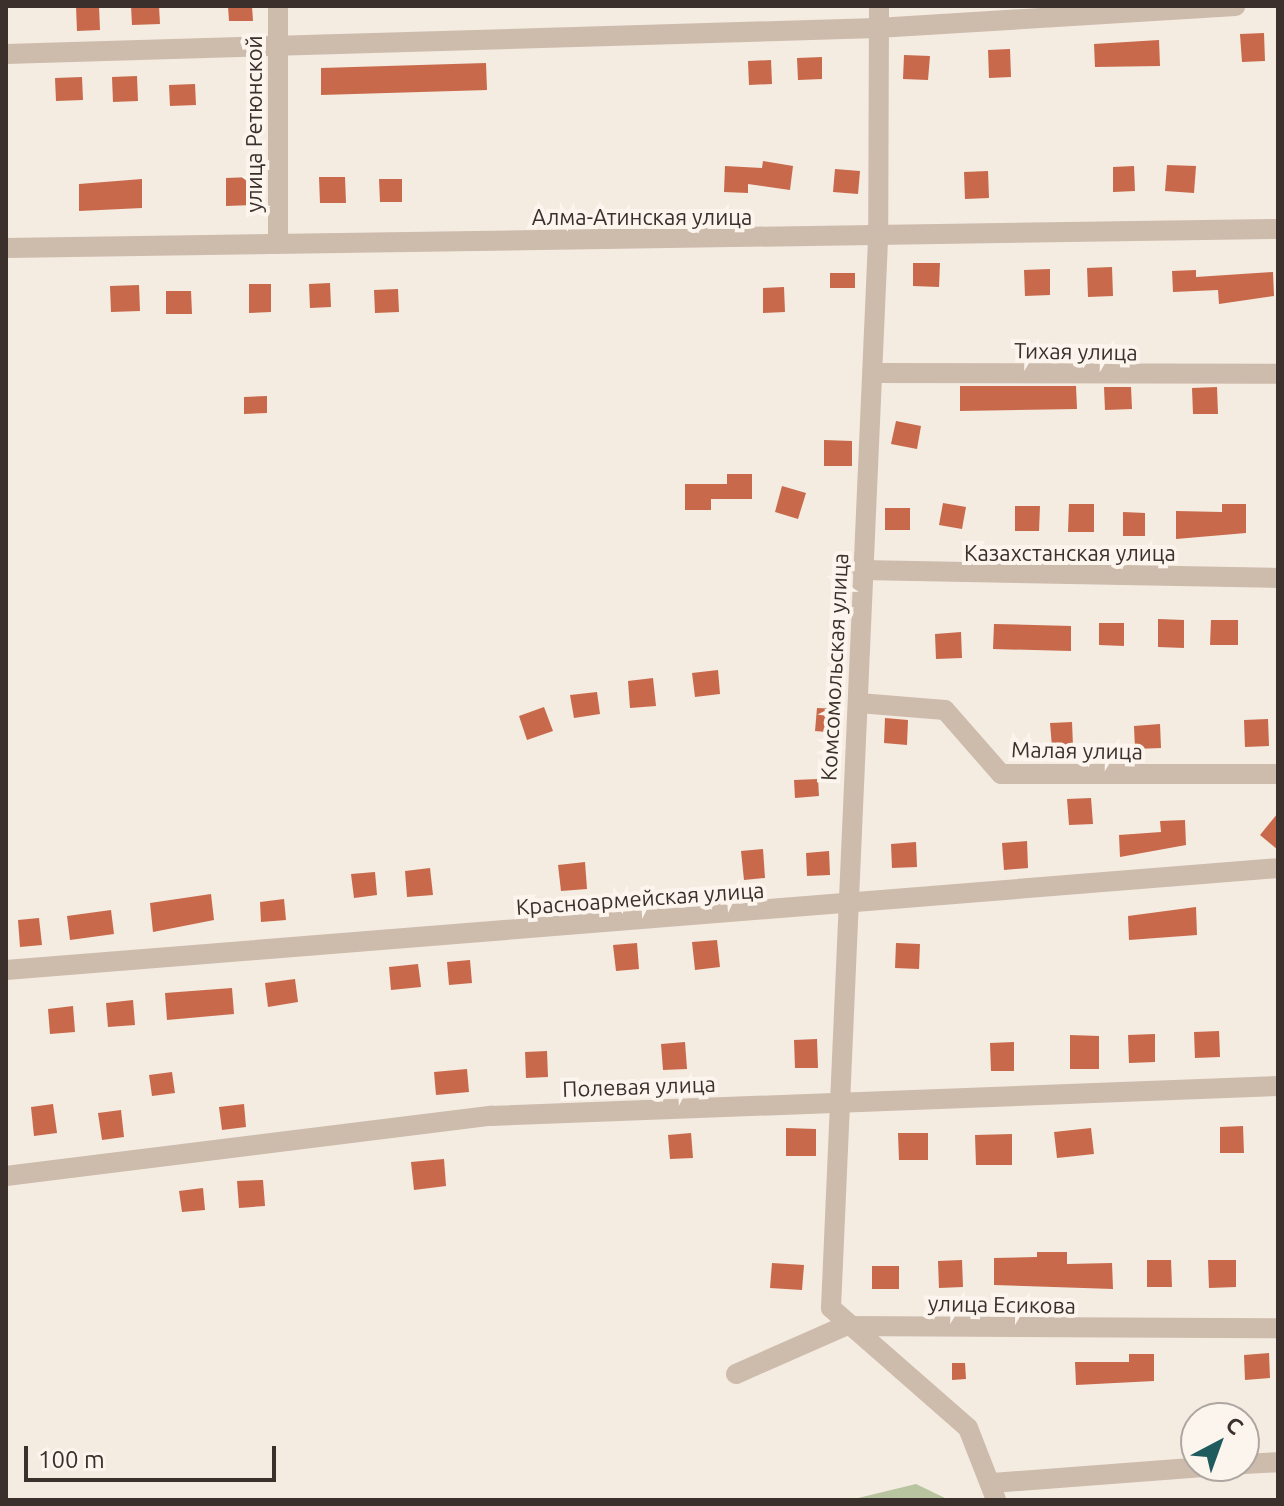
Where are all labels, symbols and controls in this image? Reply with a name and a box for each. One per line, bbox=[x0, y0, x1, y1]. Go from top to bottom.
street label: улица Ретюнской bbox=[241, 35, 267, 213]
street label: Алма-Атинская улица bbox=[532, 204, 752, 230]
street label: Тихая улица bbox=[1014, 337, 1138, 365]
street label: Казахстанская улица bbox=[964, 540, 1176, 566]
street label: Комсомольская улица bbox=[815, 552, 853, 782]
street label: Малая улица bbox=[1011, 736, 1143, 764]
street label: Красноармейская улица bbox=[515, 876, 765, 920]
street label: Полевая улица bbox=[562, 1070, 716, 1102]
street label: улица Есикова bbox=[928, 1290, 1076, 1318]
north arrow bbox=[1180, 1402, 1260, 1482]
text: С bbox=[1221, 1411, 1248, 1439]
scale bar bbox=[28, 1430, 280, 1480]
text: 100 m bbox=[38, 1446, 105, 1473]

